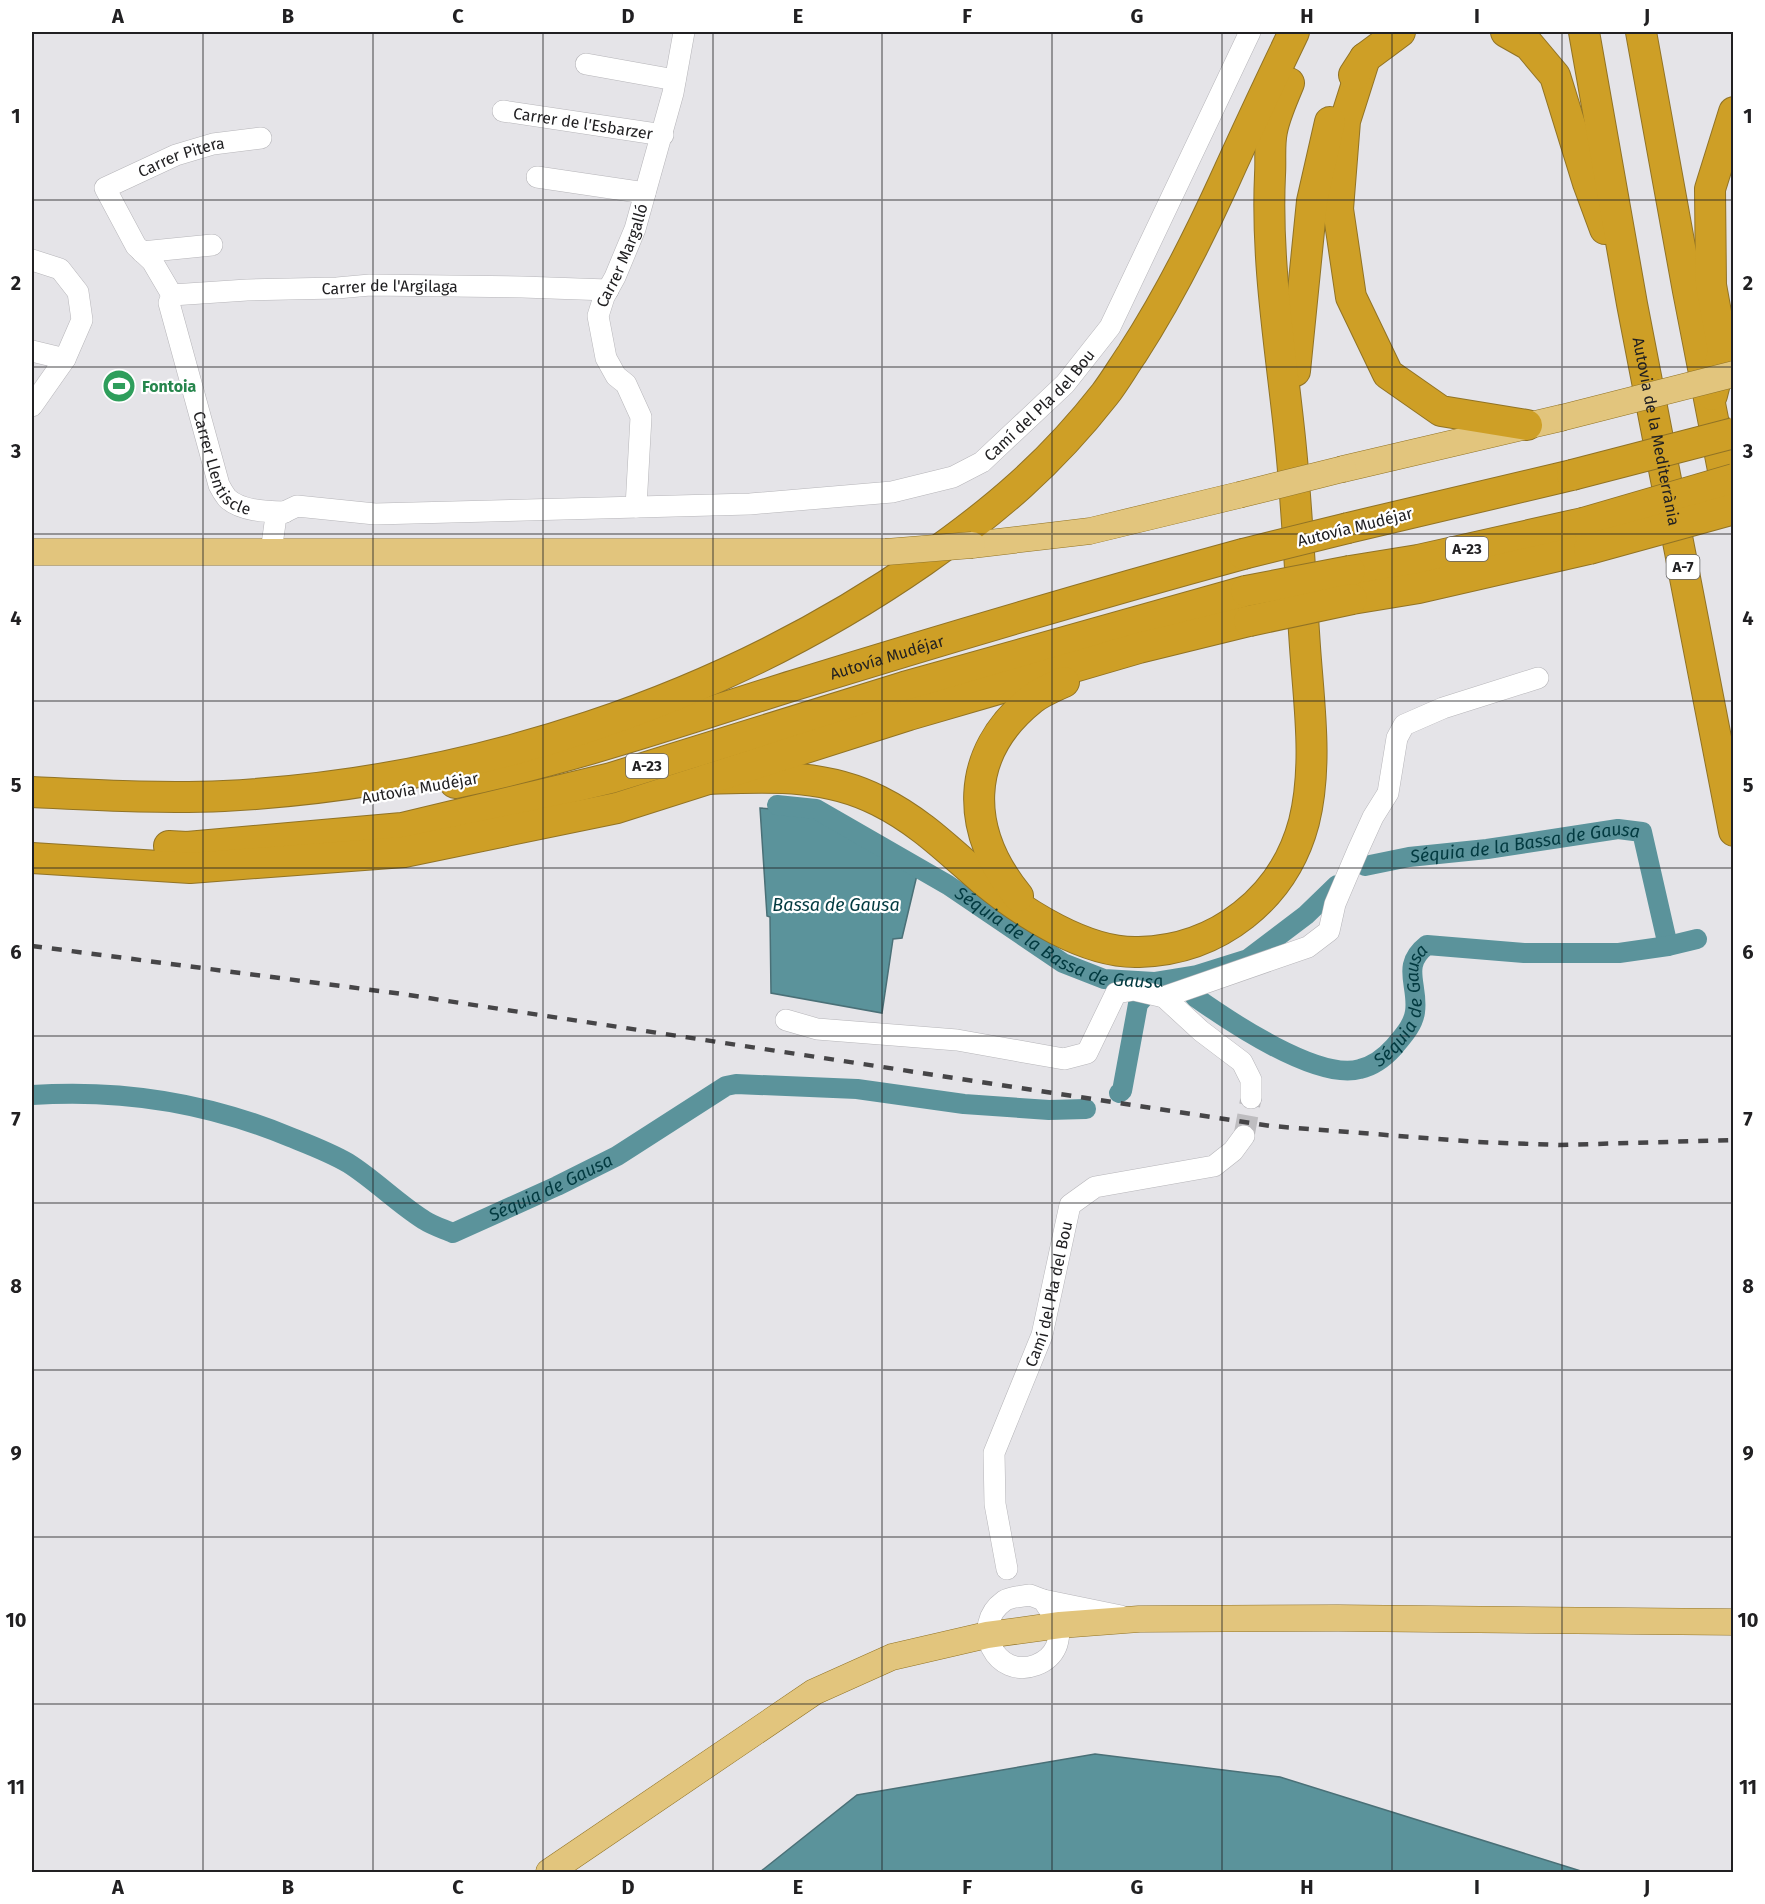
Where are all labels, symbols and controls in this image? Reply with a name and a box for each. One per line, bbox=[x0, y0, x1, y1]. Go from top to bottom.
text: A bbox=[111, 4, 125, 28]
text: B bbox=[282, 4, 294, 28]
text: C bbox=[452, 4, 464, 28]
text: D bbox=[621, 4, 635, 28]
text: E bbox=[793, 4, 803, 28]
text: F bbox=[962, 4, 972, 28]
text: G bbox=[1131, 4, 1143, 28]
text: H bbox=[1300, 4, 1314, 28]
text: I bbox=[1474, 4, 1480, 28]
text: J bbox=[1643, 4, 1650, 28]
street label: Carrer de l'Esbarzer bbox=[512, 103, 655, 143]
text: 1 bbox=[11, 104, 21, 128]
text: 1 bbox=[1743, 104, 1753, 128]
street label: Carrer Pitera bbox=[135, 133, 226, 181]
street label: Carrer Margalló bbox=[592, 201, 651, 309]
text: 2 bbox=[11, 271, 21, 295]
text: 2 bbox=[1743, 271, 1753, 295]
street label: Carrer de l'Argilaga bbox=[321, 276, 458, 298]
street label: Autovia de la Mediterrània bbox=[1629, 336, 1684, 527]
street label: Camí del Pla del Bou bbox=[980, 345, 1098, 465]
sports icon: Fontoia bbox=[101, 368, 137, 404]
place label: Fontoia bbox=[142, 377, 197, 396]
street label: Carrer Llentiscle bbox=[190, 409, 253, 518]
text: 3 bbox=[10, 439, 21, 463]
text: 3 bbox=[1742, 439, 1753, 463]
street label: Autovía Mudéjar bbox=[1295, 503, 1415, 550]
road number: A-23 bbox=[1446, 537, 1488, 561]
road number: A-7 bbox=[1666, 555, 1700, 579]
text: 4 bbox=[10, 606, 22, 630]
text: 4 bbox=[1742, 606, 1754, 630]
street label: Autovía Mudéjar bbox=[828, 631, 947, 683]
road number: A-23 bbox=[626, 754, 668, 778]
street label: Autovía Mudéjar bbox=[360, 768, 481, 808]
text: 5 bbox=[11, 773, 22, 797]
text: 5 bbox=[1743, 773, 1754, 797]
water label: Séquia de la Bassa de Gausa bbox=[1408, 818, 1641, 868]
water label: Séquia de la Bassa de Gausa bbox=[950, 881, 1165, 993]
water label: Bassa de Gausa bbox=[772, 894, 900, 916]
water label: Séquia de Gausa bbox=[1368, 939, 1432, 1072]
text: 6 bbox=[10, 940, 22, 964]
text: 6 bbox=[1742, 940, 1754, 964]
text: 7 bbox=[11, 1107, 21, 1131]
text: 7 bbox=[1743, 1107, 1753, 1131]
water label: Séquia de Gausa bbox=[484, 1149, 616, 1227]
street label: Camí del Pla del Bou bbox=[1021, 1219, 1076, 1369]
text: 8 bbox=[10, 1274, 22, 1298]
text: 8 bbox=[1742, 1274, 1754, 1298]
text: 9 bbox=[10, 1441, 22, 1465]
text: 9 bbox=[1742, 1441, 1754, 1465]
text: 10 bbox=[6, 1608, 26, 1632]
text: 10 bbox=[1738, 1608, 1758, 1632]
text: 11 bbox=[7, 1775, 25, 1799]
text: 11 bbox=[1739, 1775, 1757, 1799]
text: A bbox=[111, 1875, 125, 1899]
text: B bbox=[282, 1875, 294, 1899]
text: C bbox=[452, 1875, 464, 1899]
text: D bbox=[621, 1875, 635, 1899]
text: E bbox=[793, 1875, 803, 1899]
text: F bbox=[962, 1875, 972, 1899]
text: G bbox=[1131, 1875, 1143, 1899]
text: H bbox=[1300, 1875, 1314, 1899]
text: I bbox=[1474, 1875, 1480, 1899]
text: J bbox=[1643, 1875, 1650, 1899]

